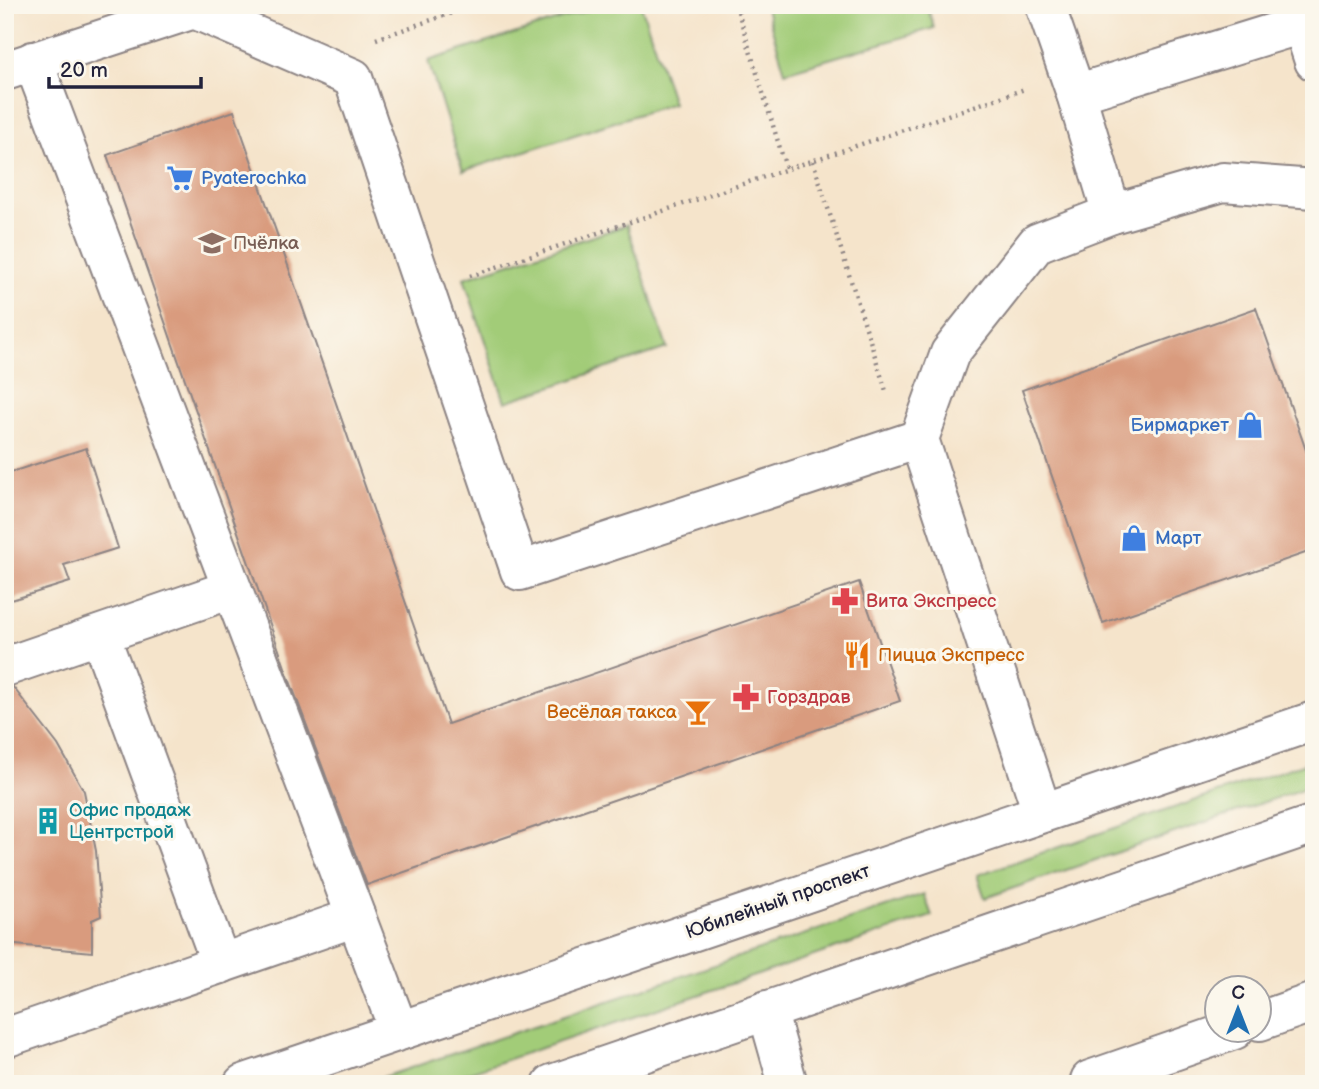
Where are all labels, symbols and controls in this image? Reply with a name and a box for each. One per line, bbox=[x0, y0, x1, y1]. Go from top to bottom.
scale bar bbox=[49, 46, 201, 90]
text: 20 m bbox=[60, 58, 108, 83]
supermarket icon: Pyaterochka bbox=[165, 163, 195, 193]
place label: Pyaterochka bbox=[201, 167, 307, 190]
school or university icon: Пчёлка bbox=[197, 228, 227, 258]
place label: Пчёлка bbox=[233, 232, 299, 255]
shop icon: Бирмаркет bbox=[1235, 410, 1265, 440]
place label: Бирмаркет bbox=[1131, 414, 1229, 437]
shop icon: Март bbox=[1119, 523, 1149, 553]
place label: Март bbox=[1155, 527, 1201, 550]
pharmacy icon: Вита Экспресс bbox=[830, 586, 860, 616]
place label: Вита Экспресс bbox=[866, 590, 997, 613]
restaurant icon: Пицца Экспресс bbox=[842, 640, 872, 670]
place label: Пицца Экспресс bbox=[878, 644, 1025, 667]
pharmacy icon: Горздрав bbox=[731, 682, 761, 712]
place label: Горздрав bbox=[767, 686, 851, 709]
bar icon: Весёлая такса bbox=[683, 697, 713, 727]
place label: Весёлая такса bbox=[547, 701, 677, 724]
place label: Офис продаж Центрстрой bbox=[69, 799, 192, 844]
building icon: Офис продаж Центрстрой bbox=[33, 806, 63, 836]
street label: Юбилейный проспект bbox=[683, 860, 874, 944]
north arrow bbox=[1204, 974, 1274, 1044]
text: С bbox=[1231, 982, 1245, 1005]

